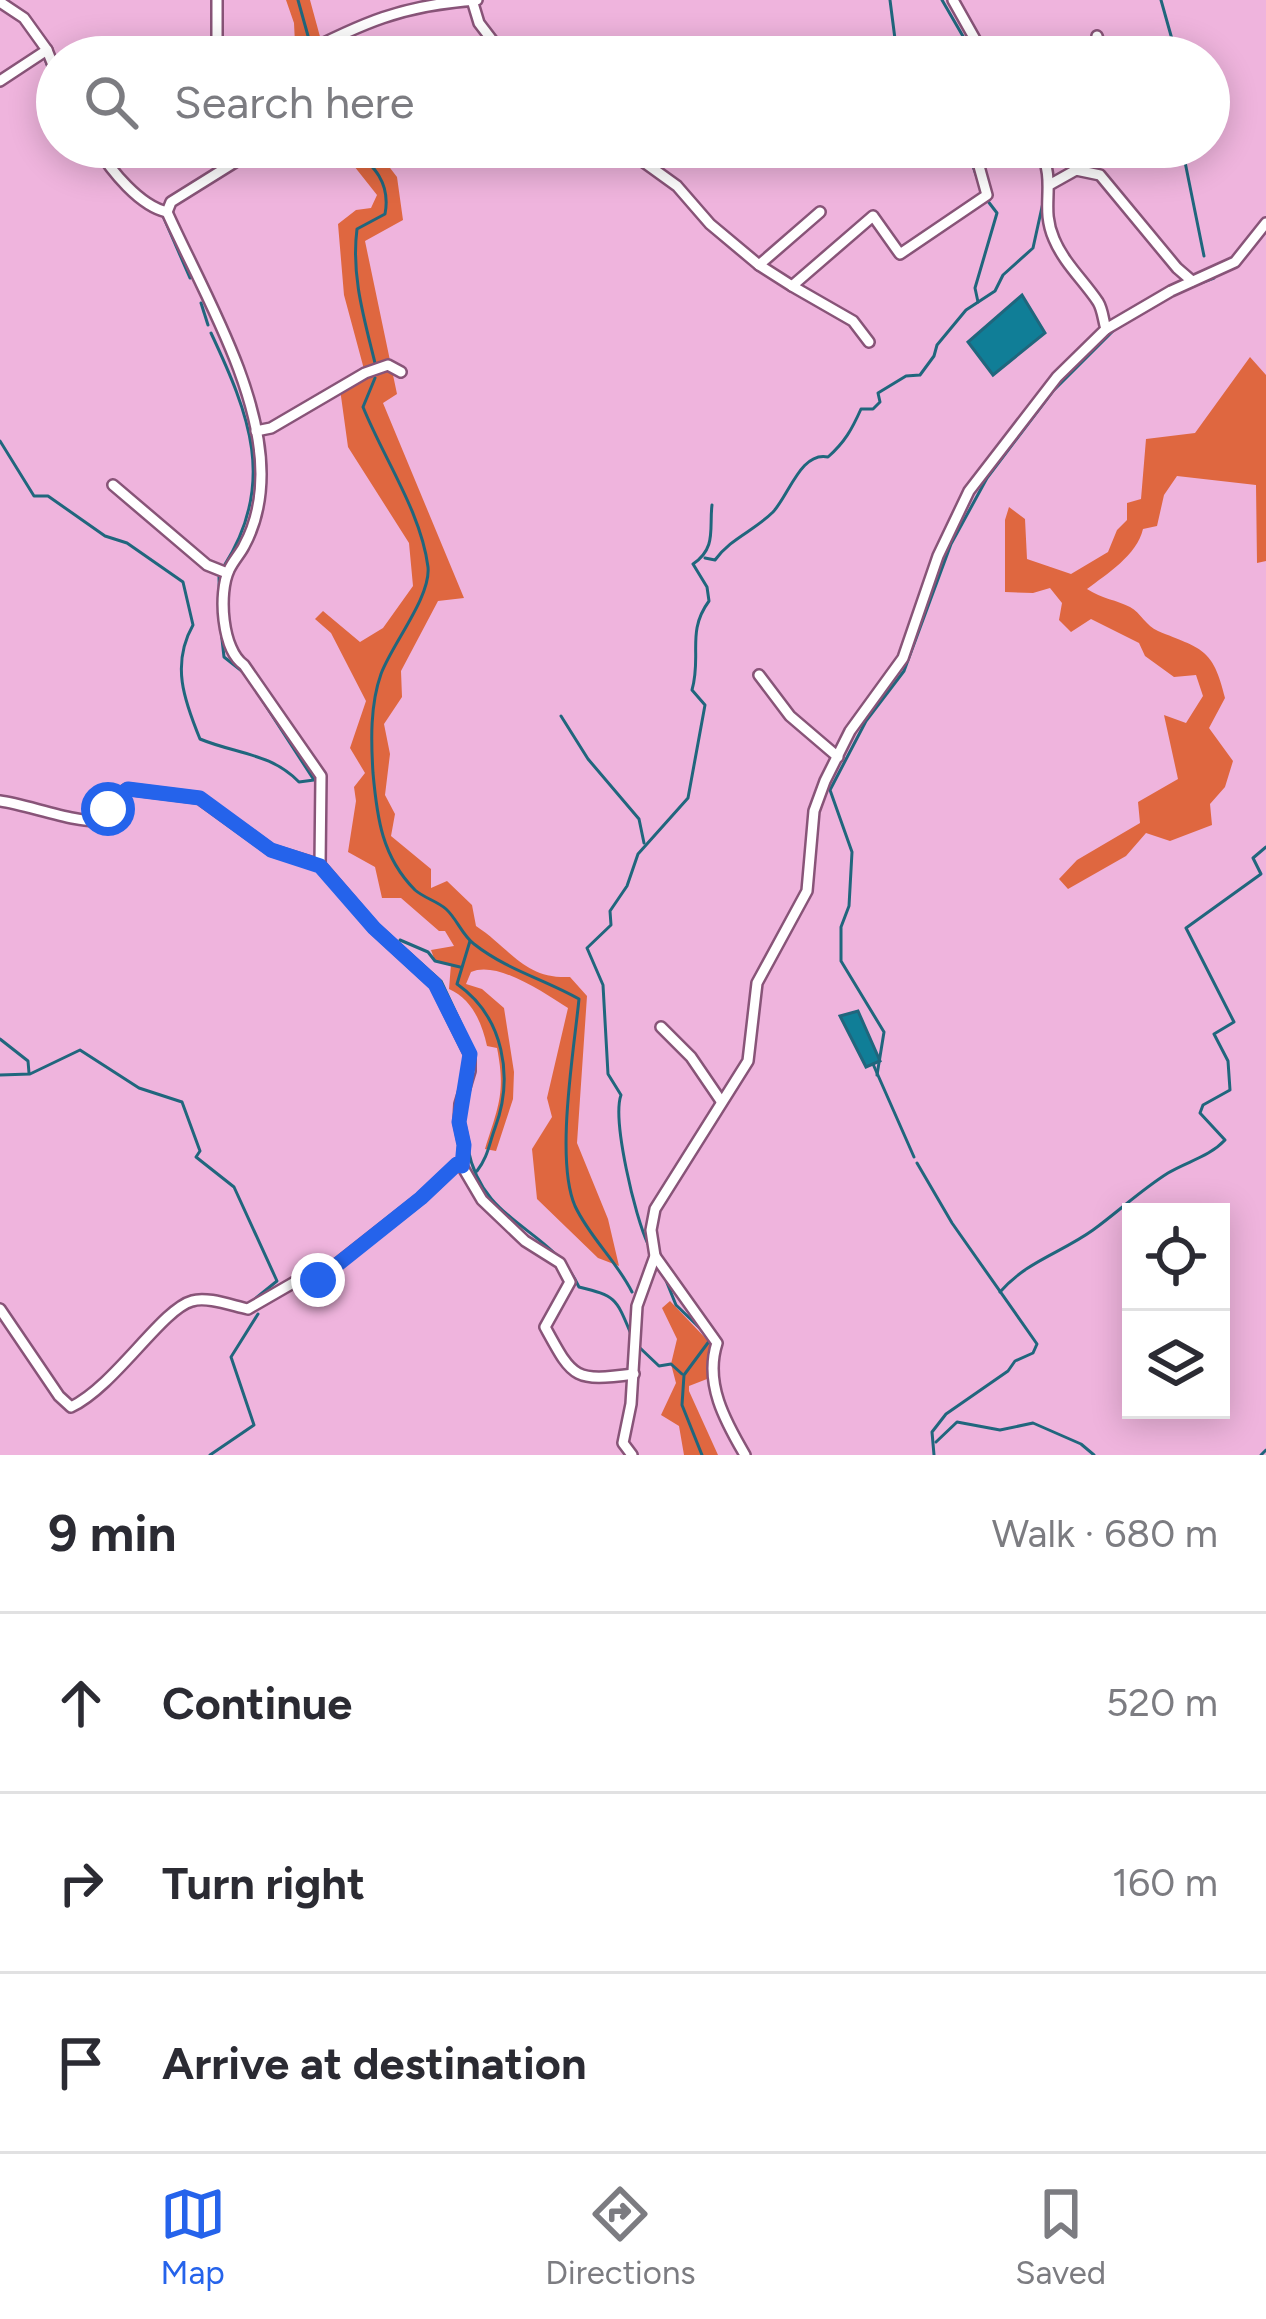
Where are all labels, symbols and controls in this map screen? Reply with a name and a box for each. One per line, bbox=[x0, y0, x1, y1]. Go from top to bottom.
search box bbox=[36, 36, 1230, 168]
icon: search bbox=[78, 69, 144, 135]
text: Search here bbox=[174, 75, 414, 129]
route start bbox=[81, 782, 135, 836]
map controls bbox=[1122, 1203, 1230, 1419]
button: locate bbox=[1122, 1203, 1230, 1311]
route end bbox=[291, 1253, 345, 1307]
button: layers bbox=[1122, 1311, 1230, 1419]
text: 9 min bbox=[48, 1503, 177, 1564]
text: Walk · 680 m bbox=[992, 1510, 1218, 1557]
icon: ahead bbox=[48, 1670, 114, 1736]
text: Continue bbox=[162, 1676, 352, 1730]
text: 520 m bbox=[1106, 1679, 1218, 1726]
icon: right bbox=[48, 1850, 114, 1916]
text: Turn right bbox=[162, 1856, 365, 1910]
text: 160 m bbox=[1112, 1859, 1218, 1906]
icon: arrive bbox=[48, 2030, 114, 2096]
text: Arrive at destination bbox=[162, 2036, 586, 2090]
tab: Map bbox=[160, 2181, 226, 2292]
tab: Directions bbox=[545, 2181, 696, 2292]
tab: Saved bbox=[1015, 2181, 1106, 2292]

